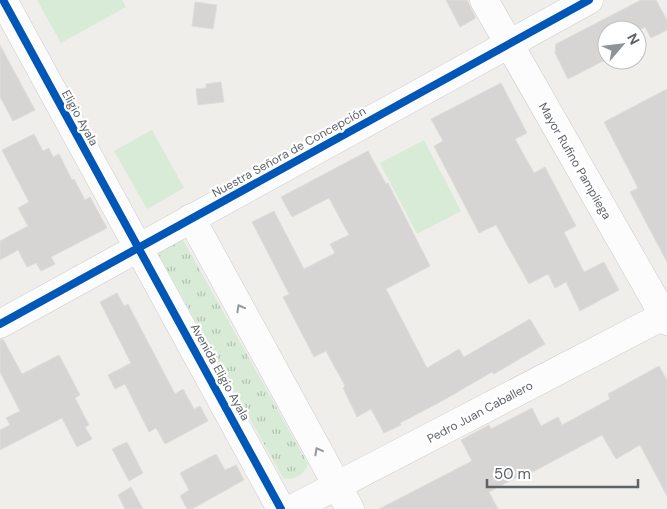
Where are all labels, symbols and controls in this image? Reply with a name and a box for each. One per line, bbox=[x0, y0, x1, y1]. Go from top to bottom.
north arrow bbox=[597, 20, 647, 70]
text: N bbox=[623, 30, 644, 48]
street label: Eligio Ayala bbox=[58, 87, 102, 149]
street label: Mayor Rufino Pampliega bbox=[535, 100, 615, 222]
street label: Nuestra Señora de Concepción bbox=[209, 103, 369, 201]
one-way arrow bbox=[236, 305, 246, 314]
street label: Avenida Eligio Ayala bbox=[187, 321, 253, 423]
street label: Pedro Juan Caballero bbox=[424, 377, 536, 447]
one-way arrow bbox=[314, 447, 324, 456]
scale bar bbox=[487, 456, 638, 488]
text: 50 m bbox=[494, 464, 531, 484]

